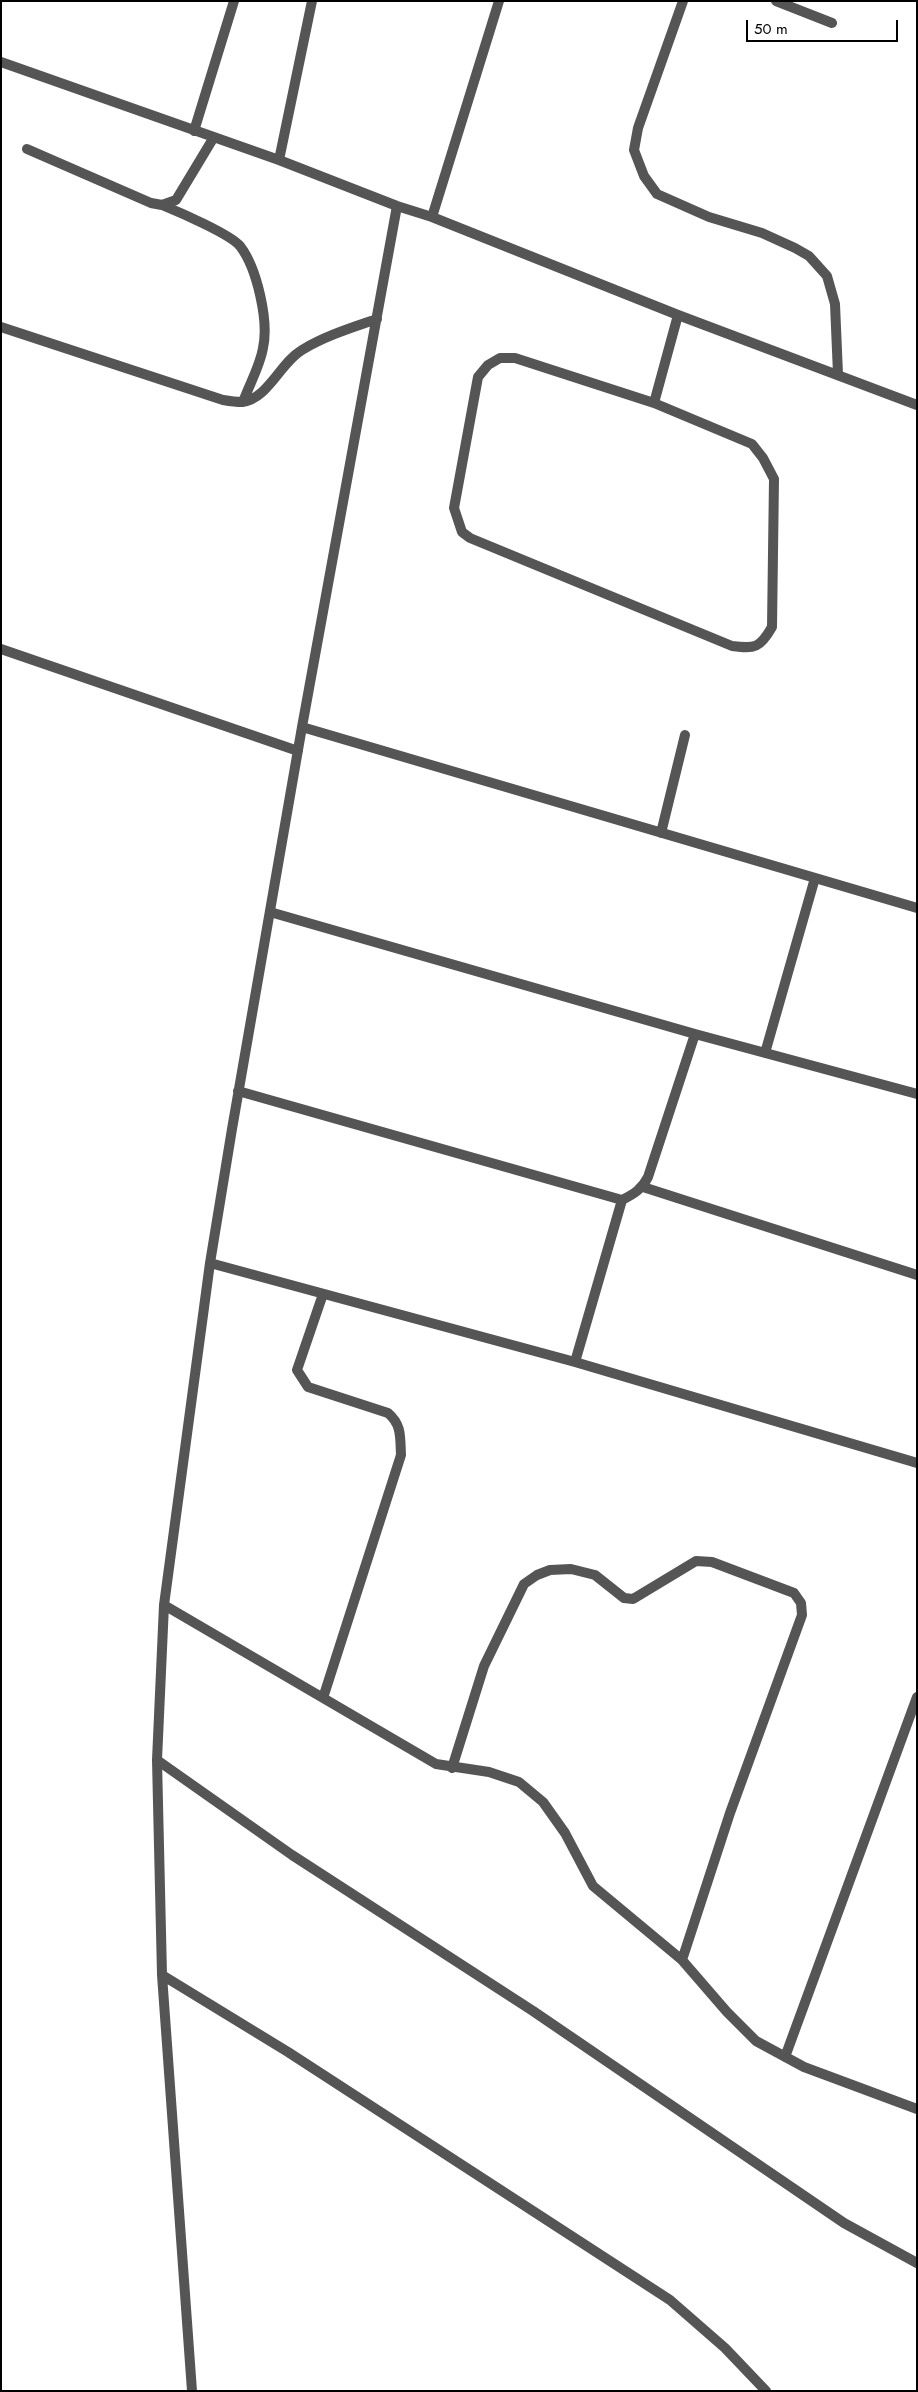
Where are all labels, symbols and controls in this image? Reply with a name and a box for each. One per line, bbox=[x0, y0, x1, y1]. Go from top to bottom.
scale bar bbox=[748, 10, 900, 42]
text: 50 m bbox=[754, 18, 788, 40]

